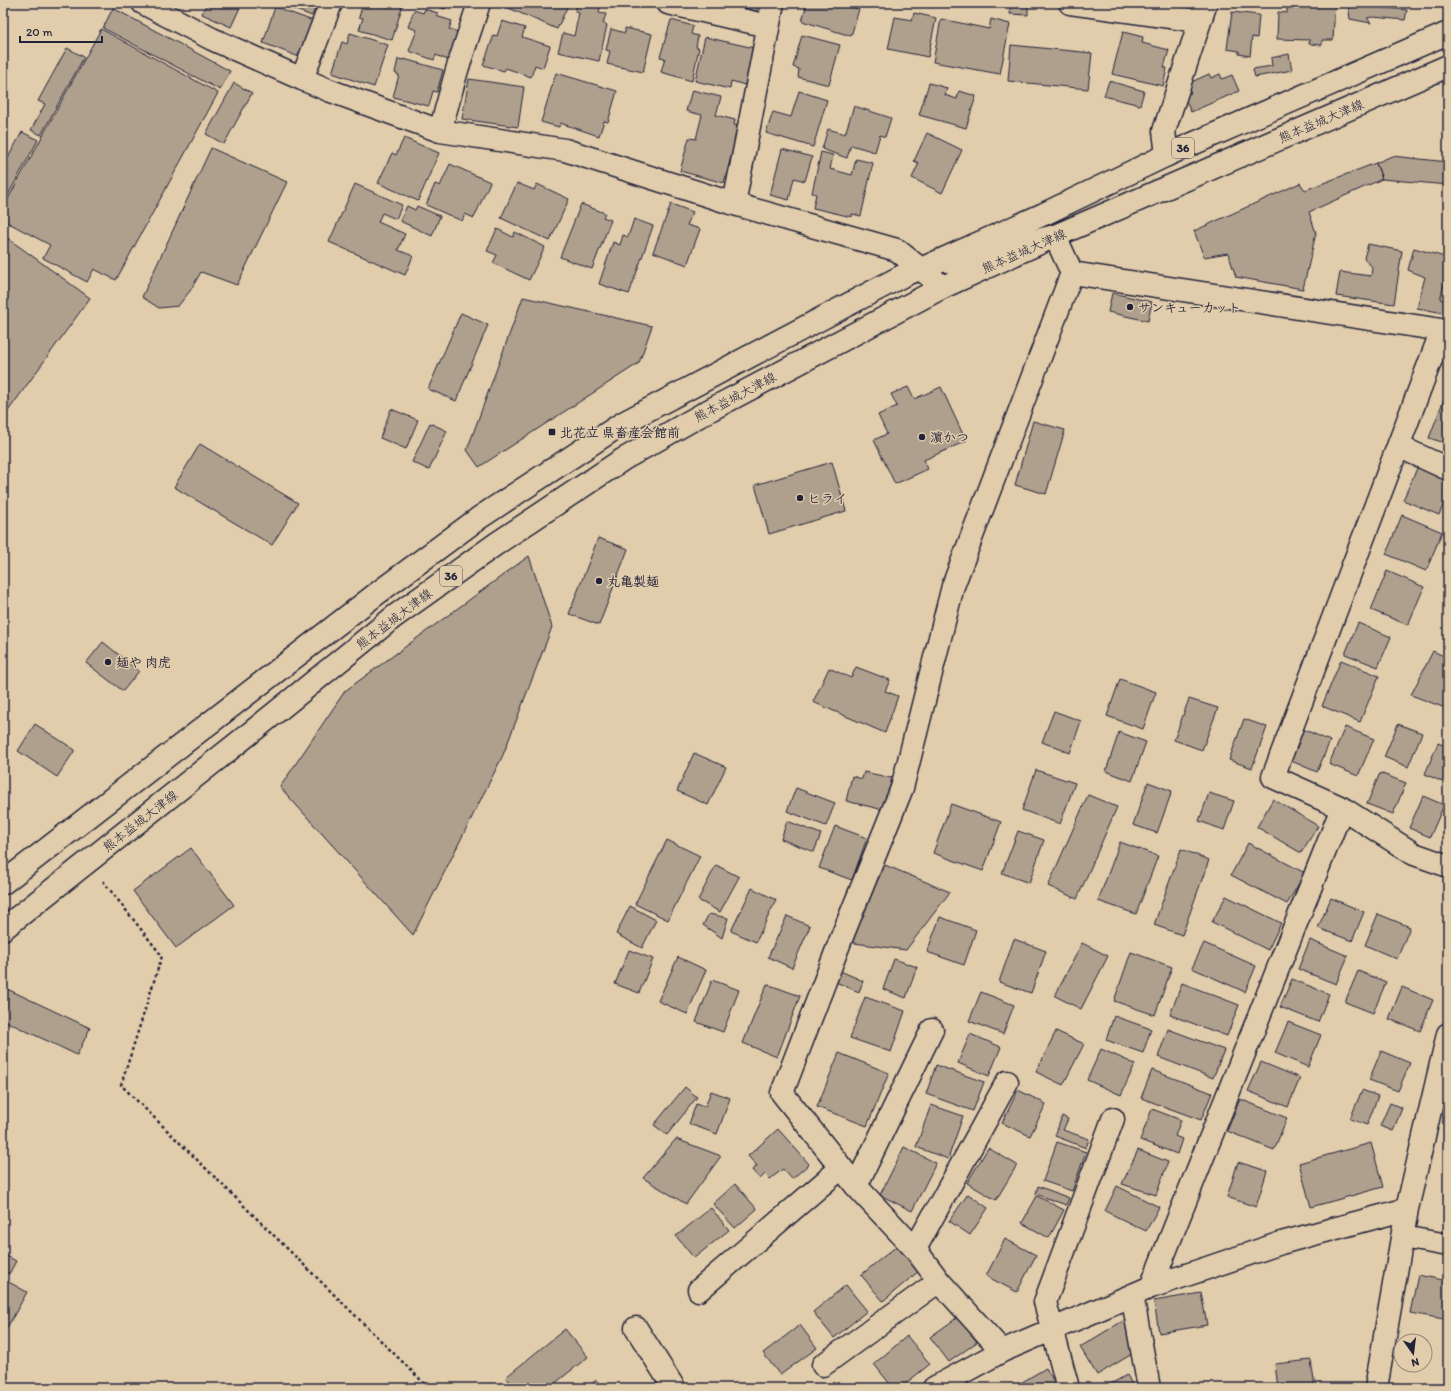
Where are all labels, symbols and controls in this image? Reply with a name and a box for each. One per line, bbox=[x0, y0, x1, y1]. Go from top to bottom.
scale bar bbox=[20, 18, 102, 44]
text: 20 m bbox=[26, 25, 53, 39]
street label: 熊本益城大津線 bbox=[1276, 96, 1367, 146]
road number: 36 bbox=[1172, 138, 1194, 158]
street label: 熊本益城大津線 bbox=[979, 225, 1070, 276]
place label: サンキューカット bbox=[1138, 300, 1241, 315]
marker: サンキューカット bbox=[1125, 302, 1135, 312]
street label: 熊本益城大津線 bbox=[691, 369, 780, 425]
place label: 北花立 県畜産会館前 bbox=[560, 425, 680, 440]
marker: 北花立 県畜産会館前 bbox=[547, 427, 557, 437]
place label: 濵かつ bbox=[930, 430, 969, 445]
marker: 濵かつ bbox=[917, 432, 927, 442]
place label: ヒライ bbox=[808, 491, 847, 506]
marker: ヒライ bbox=[795, 493, 805, 503]
road number: 36 bbox=[440, 566, 462, 586]
place label: 丸亀製麺 bbox=[607, 574, 659, 589]
marker: 丸亀製麺 bbox=[594, 576, 604, 586]
street label: 熊本益城大津線 bbox=[353, 585, 436, 652]
place label: 麺や 肉虎 bbox=[116, 655, 171, 670]
marker: 麺や 肉虎 bbox=[103, 657, 113, 667]
street label: 熊本益城大津線 bbox=[100, 786, 181, 855]
north arrow bbox=[1393, 1333, 1433, 1373]
text: N bbox=[1410, 1355, 1420, 1369]

